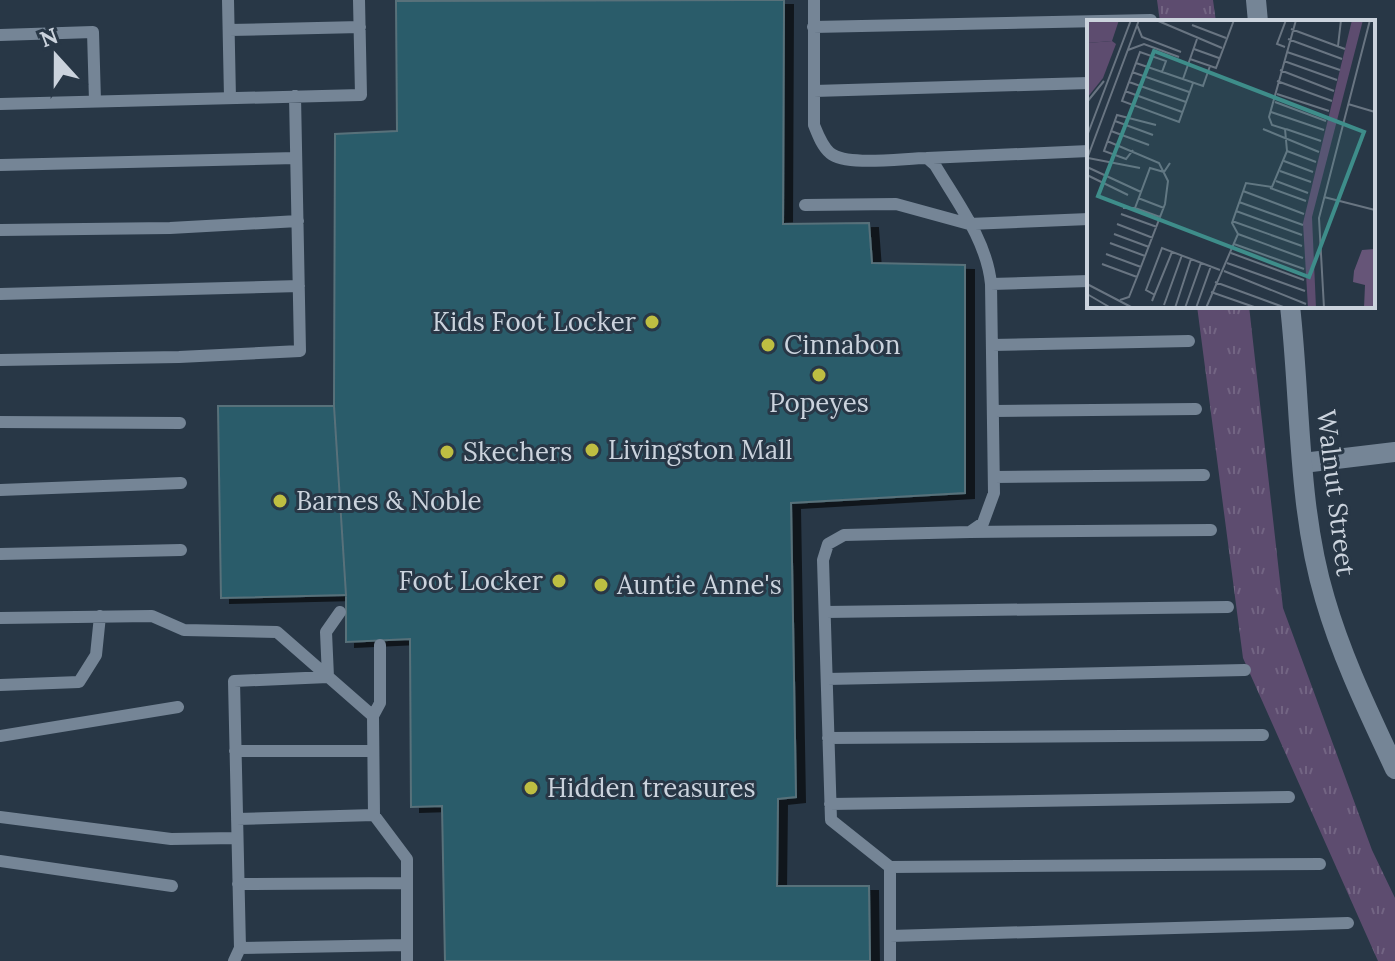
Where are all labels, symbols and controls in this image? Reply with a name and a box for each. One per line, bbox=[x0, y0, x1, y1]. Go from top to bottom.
north arrow bbox=[16, 16, 96, 96]
inset map bbox=[1087, 20, 1375, 308]
text: N bbox=[36, 21, 62, 53]
place label: Kids Foot Locker bbox=[432, 305, 637, 338]
marker: Kids Foot Locker bbox=[643, 313, 661, 331]
place label: Cinnabon bbox=[784, 328, 901, 361]
marker: Cinnabon bbox=[759, 336, 777, 354]
marker: Popeyes bbox=[810, 366, 828, 384]
place label: Popeyes bbox=[769, 386, 869, 419]
street label: Walnut Street bbox=[1310, 408, 1363, 578]
place label: Livingston Mall bbox=[608, 433, 792, 466]
place label: Skechers bbox=[463, 435, 572, 468]
marker: Livingston Mall bbox=[583, 441, 601, 459]
marker: Skechers bbox=[438, 443, 456, 461]
place label: Barnes & Noble bbox=[296, 484, 482, 517]
marker: Barnes & Noble bbox=[271, 492, 289, 510]
place label: Foot Locker bbox=[399, 564, 544, 597]
place label: Auntie Anne's bbox=[616, 568, 782, 601]
marker: Foot Locker bbox=[550, 572, 568, 590]
marker: Auntie Anne's bbox=[592, 576, 610, 594]
place label: Hidden treasures bbox=[547, 771, 756, 804]
marker: Hidden treasures bbox=[522, 779, 540, 797]

